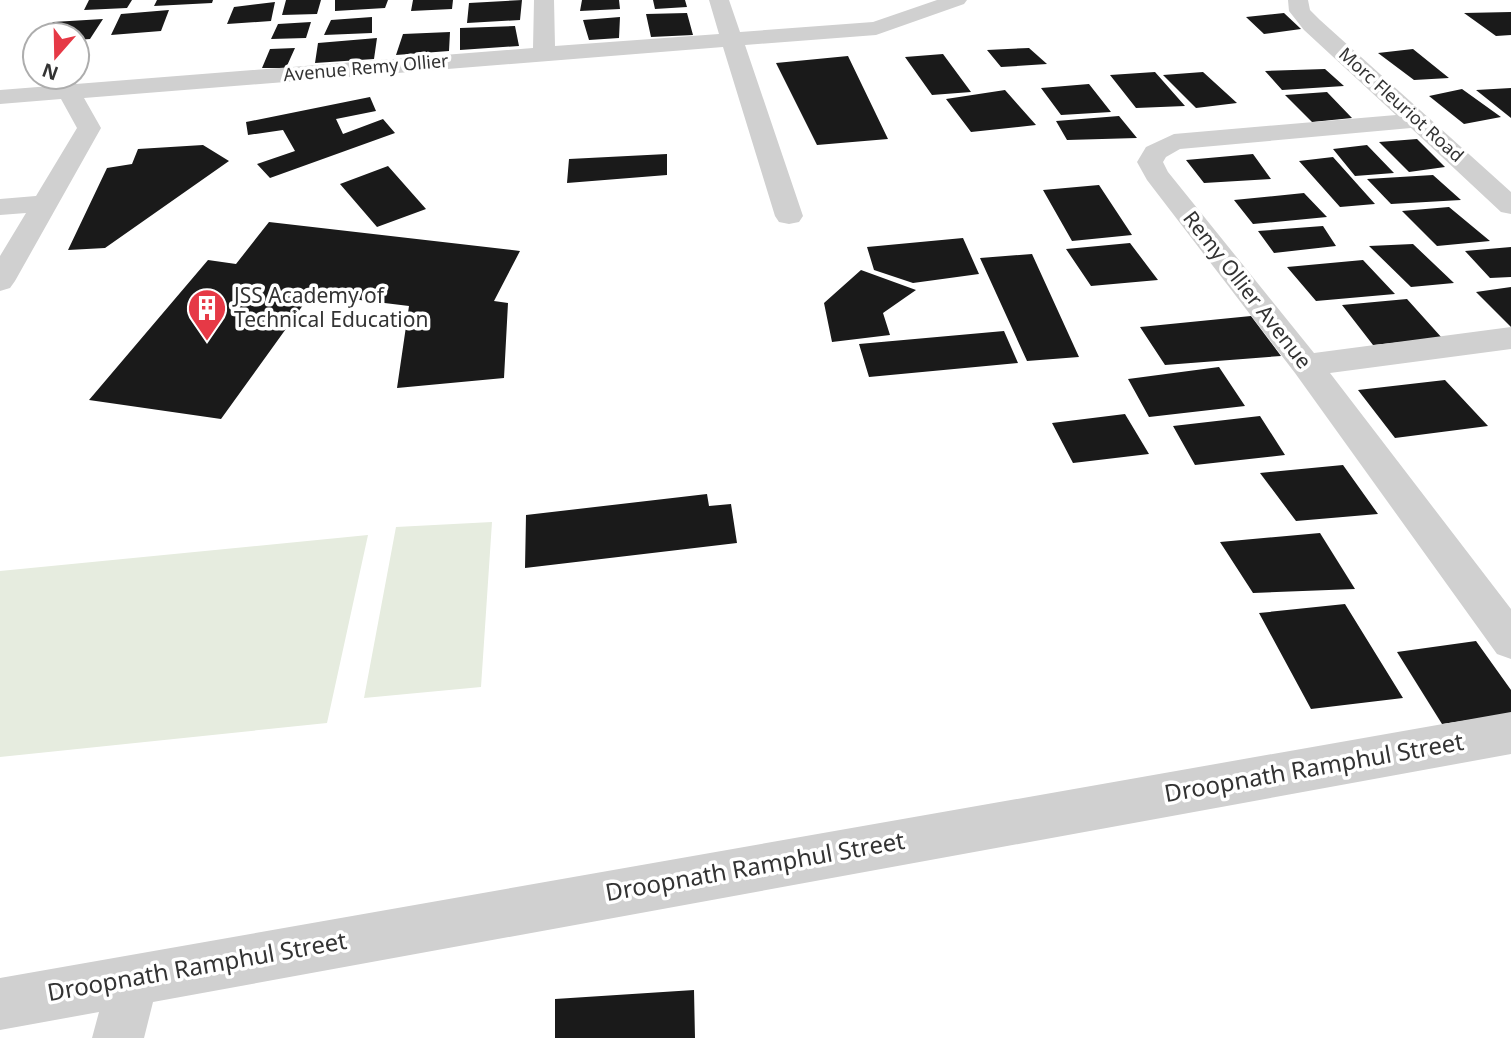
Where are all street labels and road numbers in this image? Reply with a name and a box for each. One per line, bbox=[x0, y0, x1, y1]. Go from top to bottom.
street label: Morc Fleuriot Road bbox=[1334, 42, 1469, 167]
street label: Avenue Remy Ollier bbox=[282, 48, 450, 86]
street label: Remy Ollier Avenue bbox=[1177, 205, 1318, 374]
street label: Droopnath Ramphul Street bbox=[1161, 724, 1466, 809]
street label: Droopnath Ramphul Street bbox=[602, 823, 907, 908]
street label: Droopnath Ramphul Street bbox=[44, 923, 349, 1008]

